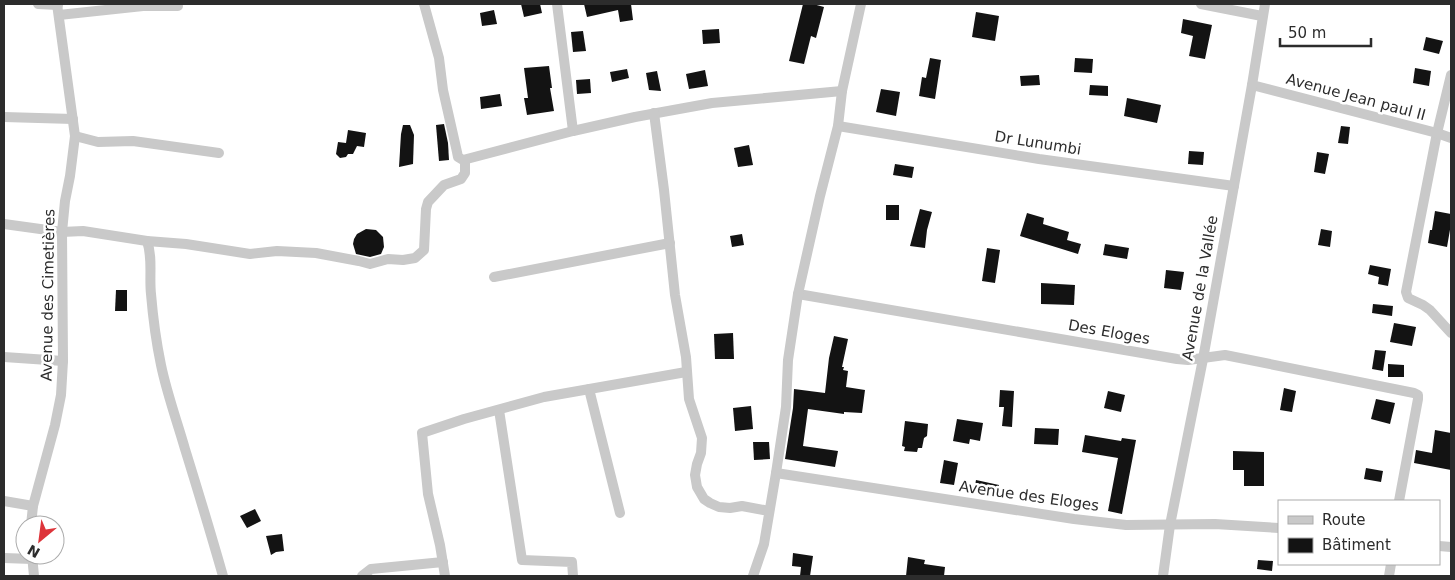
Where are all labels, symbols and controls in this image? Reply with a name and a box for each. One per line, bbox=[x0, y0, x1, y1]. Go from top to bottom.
scale bar bbox=[1280, 15, 1371, 47]
text: 50 m bbox=[1288, 24, 1326, 42]
street label: Avenue Jean paul II bbox=[1284, 70, 1428, 124]
street label: Dr Lunumbi bbox=[993, 127, 1083, 159]
street label: Avenue des Cimetières bbox=[37, 208, 59, 381]
street label: Avenue de la Vallée bbox=[1178, 214, 1222, 362]
street label: Des Eloges bbox=[1067, 316, 1151, 348]
street label: Avenue des Eloges bbox=[958, 477, 1100, 515]
legend bbox=[1278, 500, 1440, 565]
text: Route bbox=[1322, 511, 1366, 529]
north arrow bbox=[15, 515, 65, 565]
text: Bâtiment bbox=[1322, 536, 1391, 554]
text: N bbox=[25, 542, 43, 561]

